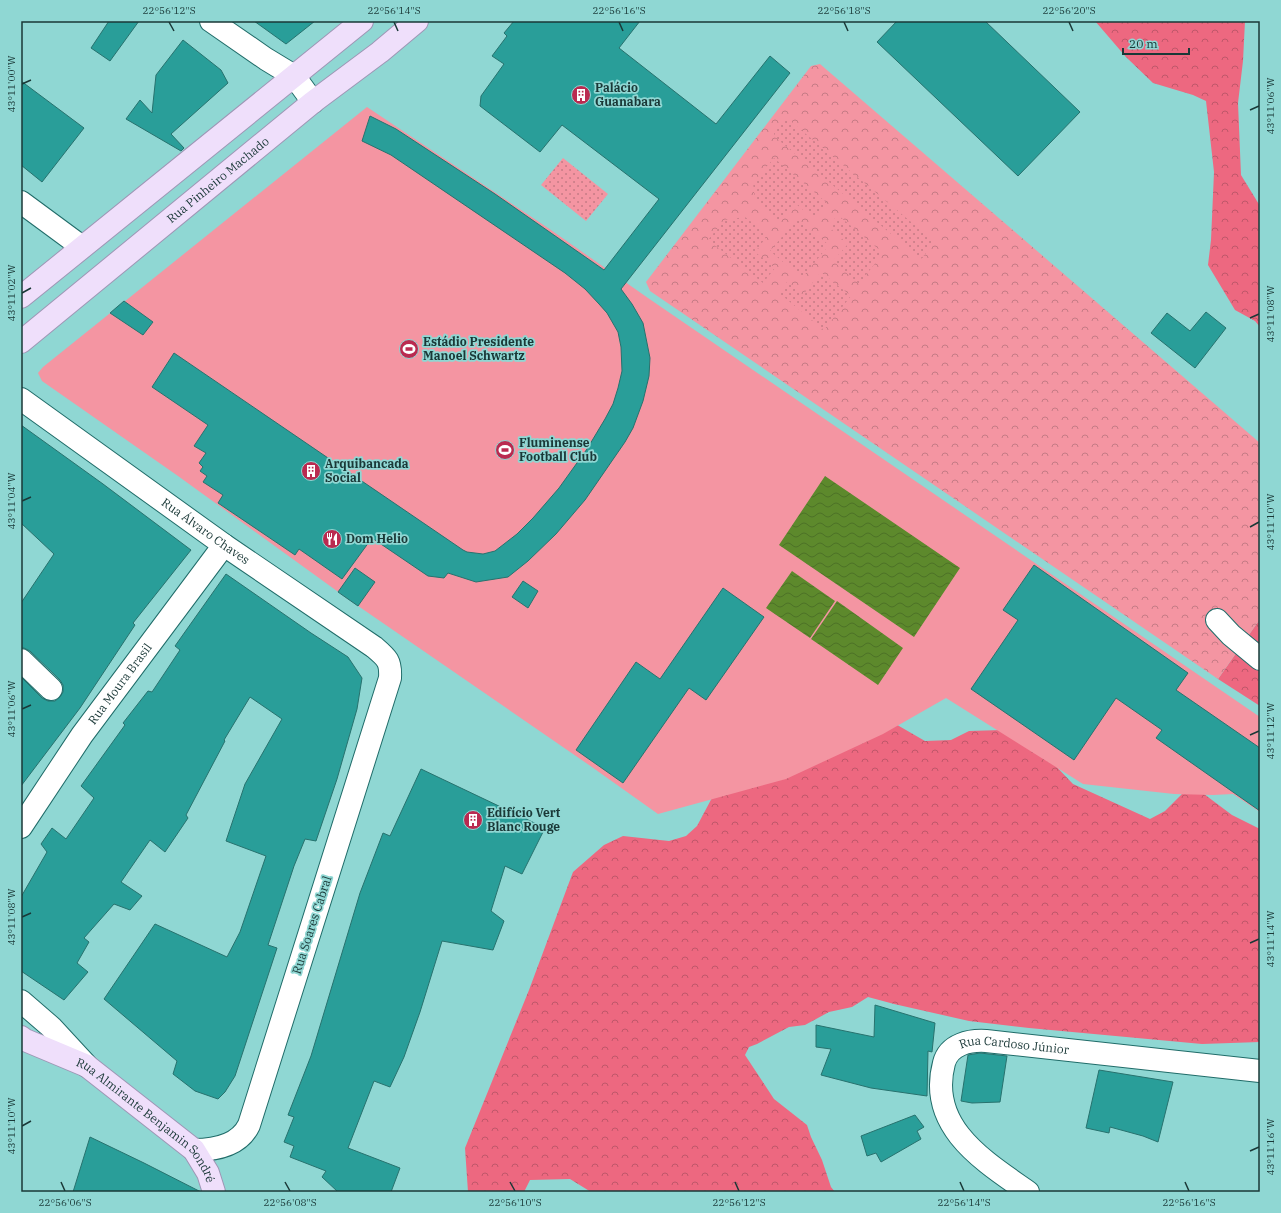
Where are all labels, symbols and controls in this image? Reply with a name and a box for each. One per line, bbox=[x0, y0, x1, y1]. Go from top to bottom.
text: 22°56'12"S bbox=[142, 4, 196, 17]
text: 22°56'14"S bbox=[367, 4, 421, 17]
text: 22°56'16"S bbox=[592, 4, 646, 17]
text: 22°56'18"S bbox=[817, 4, 871, 17]
text: 22°56'20"S bbox=[1042, 4, 1096, 17]
scale bar bbox=[1123, 30, 1189, 56]
text: 20 m bbox=[1129, 36, 1158, 51]
text: 43°11'00"W bbox=[5, 55, 18, 113]
text: 43°11'06"W bbox=[1264, 77, 1277, 135]
place label: Palácio Guanabara bbox=[595, 80, 661, 109]
building icon: Palácio Guanabara bbox=[570, 84, 592, 106]
street label: Rua Pinheiro Machado bbox=[164, 133, 272, 226]
text: 43°11'02"W bbox=[5, 264, 18, 322]
text: 43°11'08"W bbox=[1264, 285, 1277, 343]
place label: Estádio Presidente Manoel Schwartz bbox=[423, 334, 534, 363]
sports icon: Estádio Presidente Manoel Schwartz bbox=[398, 338, 420, 360]
place label: Fluminense Football Club bbox=[519, 435, 597, 464]
sports icon: Fluminense Football Club bbox=[494, 439, 516, 461]
place label: Arquibancada Social bbox=[325, 456, 409, 485]
building icon: Arquibancada Social bbox=[300, 460, 322, 482]
text: 43°11'04"W bbox=[5, 472, 18, 530]
text: 43°11'10"W bbox=[1264, 493, 1277, 551]
street label: Rua Álvaro Chaves bbox=[159, 495, 253, 567]
restaurant icon: Dom Helio bbox=[321, 528, 343, 550]
place label: Dom Helio bbox=[346, 531, 408, 546]
street label: Rua Moura Brasil bbox=[85, 640, 155, 727]
text: 43°11'06"W bbox=[5, 680, 18, 738]
text: 43°11'12"W bbox=[1264, 702, 1277, 760]
place label: Edifício Vert Blanc Rouge bbox=[487, 805, 561, 834]
building icon: Edifício Vert Blanc Rouge bbox=[462, 809, 484, 831]
street label: Rua Soares Cabral bbox=[289, 873, 335, 976]
text: 43°11'08"W bbox=[5, 888, 18, 946]
text: 43°11'14"W bbox=[1264, 910, 1277, 968]
street label: Rua Cardoso Júnior bbox=[957, 1033, 1070, 1057]
street label: Rua Almirante Benjamin Sondré bbox=[74, 1054, 218, 1184]
text: 43°11'10"W bbox=[5, 1097, 18, 1155]
text: 43°11'16"W bbox=[1264, 1118, 1277, 1176]
text: 22°56'06"S bbox=[38, 1196, 92, 1209]
text: 22°56'08"S bbox=[263, 1196, 317, 1209]
text: 22°56'10"S bbox=[488, 1196, 542, 1209]
text: 22°56'12"S bbox=[712, 1196, 766, 1209]
text: 22°56'14"S bbox=[937, 1196, 991, 1209]
text: 22°56'16"S bbox=[1162, 1196, 1216, 1209]

